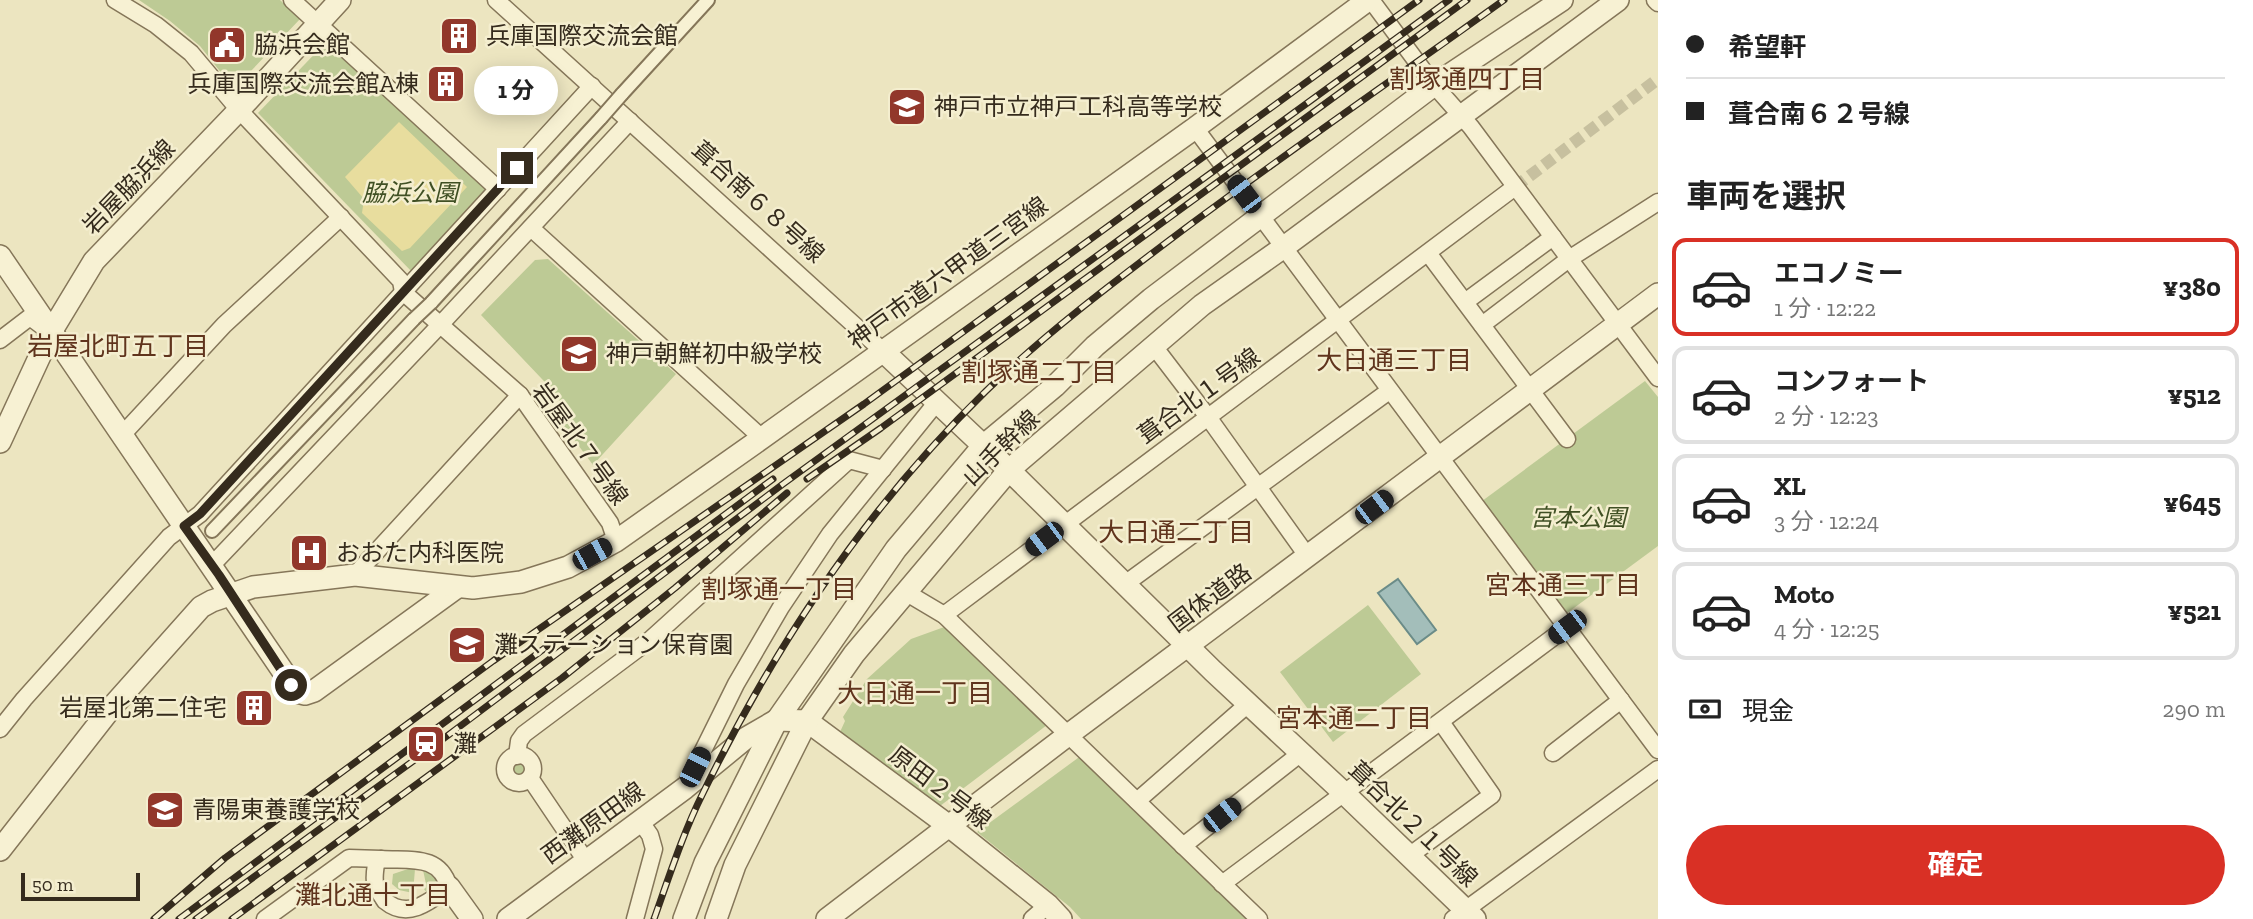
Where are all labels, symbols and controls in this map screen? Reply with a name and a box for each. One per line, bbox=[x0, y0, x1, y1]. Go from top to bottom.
building icon: 兵庫国際交流会館 bbox=[438, 15, 480, 57]
place label: 兵庫国際交流会館 bbox=[486, 21, 678, 50]
public building icon: 脇浜会館 bbox=[206, 24, 248, 66]
place label: 脇浜会館 bbox=[254, 30, 350, 59]
text: 希望軒 bbox=[1728, 31, 1806, 63]
building icon: 兵庫国際交流会館A棟 bbox=[425, 63, 467, 105]
district label: 割塚通四丁目 bbox=[1389, 63, 1545, 95]
callout: 1 分 bbox=[475, 66, 559, 116]
place label: 兵庫国際交流会館A棟 bbox=[187, 69, 419, 98]
text: 1 分 bbox=[498, 76, 534, 104]
school or university icon: 神戸市立神戸工科高等学校 bbox=[886, 86, 928, 128]
place label: 神戸市立神戸工科高等学校 bbox=[934, 92, 1222, 121]
text: 葺合南６２号線 bbox=[1728, 98, 1910, 130]
street label: 岩屋脇浜線 bbox=[77, 133, 181, 240]
street label: 葺合南６８号線 bbox=[686, 135, 830, 269]
route end bbox=[501, 152, 533, 184]
car bbox=[1223, 171, 1266, 217]
text: 車両を選択 bbox=[1686, 177, 1846, 215]
park label: 脇浜公園 bbox=[362, 178, 461, 207]
street label: 神戸市道六甲道三宮線 bbox=[842, 190, 1053, 355]
icon: car bbox=[1690, 256, 1753, 319]
text: エコノミー bbox=[1774, 257, 1904, 289]
text: ¥380 bbox=[2163, 271, 2221, 303]
text: 1 分 · 12:22 bbox=[1774, 294, 1876, 322]
district label: 岩屋北町五丁目 bbox=[27, 330, 209, 362]
school or university icon: 神戸朝鮮初中級学校 bbox=[558, 333, 600, 375]
place label: 神戸朝鮮初中級学校 bbox=[606, 339, 822, 368]
street label: 葺合北１号線 bbox=[1132, 342, 1265, 450]
district label: 大日通三丁目 bbox=[1316, 344, 1472, 376]
district label: 割塚通二丁目 bbox=[961, 356, 1117, 388]
icon: car bbox=[1690, 364, 1753, 427]
text: コンフォート bbox=[1774, 365, 1929, 397]
street label: 岩屋北７号線 bbox=[526, 377, 634, 510]
text: ¥512 bbox=[2167, 379, 2221, 411]
text: 2 分 · 12:23 bbox=[1774, 402, 1879, 430]
street label: 山手幹線 bbox=[956, 404, 1045, 491]
text: XL bbox=[1774, 470, 1806, 502]
icon: car bbox=[1690, 472, 1753, 535]
car bbox=[1351, 486, 1398, 528]
text: ¥645 bbox=[2163, 487, 2221, 519]
park label: 宮本公園 bbox=[1530, 503, 1629, 532]
text: 3 分 · 12:24 bbox=[1774, 507, 1879, 535]
district label: 大日通二丁目 bbox=[1098, 516, 1254, 548]
car bbox=[1021, 518, 1068, 560]
hospital icon: おおた内科医院 bbox=[288, 532, 330, 574]
car bbox=[569, 535, 616, 573]
place label: おおた内科医院 bbox=[336, 538, 504, 567]
street label: 国体道路 bbox=[1163, 557, 1257, 638]
district label: 宮本通三丁目 bbox=[1485, 569, 1641, 601]
district label: 割塚通一丁目 bbox=[701, 573, 857, 605]
text: Moto bbox=[1774, 578, 1834, 610]
icon: car bbox=[1690, 580, 1753, 643]
text: ¥521 bbox=[2167, 595, 2221, 627]
car bbox=[1544, 606, 1591, 648]
text: 4 分 · 12:25 bbox=[1774, 615, 1880, 643]
school or university icon: 灘ステーション保育園 bbox=[446, 624, 488, 666]
place label: 灘ステーション保育園 bbox=[494, 630, 734, 659]
route start bbox=[275, 669, 307, 701]
district label: 大日通一丁目 bbox=[837, 677, 993, 709]
building icon: 岩屋北第二住宅 bbox=[233, 687, 275, 729]
icon: cash bbox=[1686, 690, 1724, 728]
place label: 岩屋北第二住宅 bbox=[59, 693, 227, 722]
text: 現金 bbox=[1742, 695, 1794, 727]
text: 290 m bbox=[2163, 695, 2225, 723]
district label: 宮本通二丁目 bbox=[1276, 702, 1432, 734]
station icon: 灘 bbox=[405, 723, 447, 765]
place label: 灘 bbox=[453, 729, 477, 758]
street label: 原田２号線 bbox=[884, 740, 997, 835]
car bbox=[677, 744, 714, 790]
street label: 葺合北２１号線 bbox=[1343, 755, 1484, 892]
street label: 西灘原田線 bbox=[536, 776, 650, 870]
school or university icon: 青陽東養護学校 bbox=[144, 789, 186, 831]
car bbox=[1199, 794, 1246, 836]
place label: 青陽東養護学校 bbox=[192, 795, 360, 824]
button: 確定 bbox=[1686, 825, 2225, 905]
scale bar bbox=[21, 870, 140, 902]
text: 50 m bbox=[32, 873, 73, 896]
district label: 灘北通十丁目 bbox=[295, 879, 451, 911]

